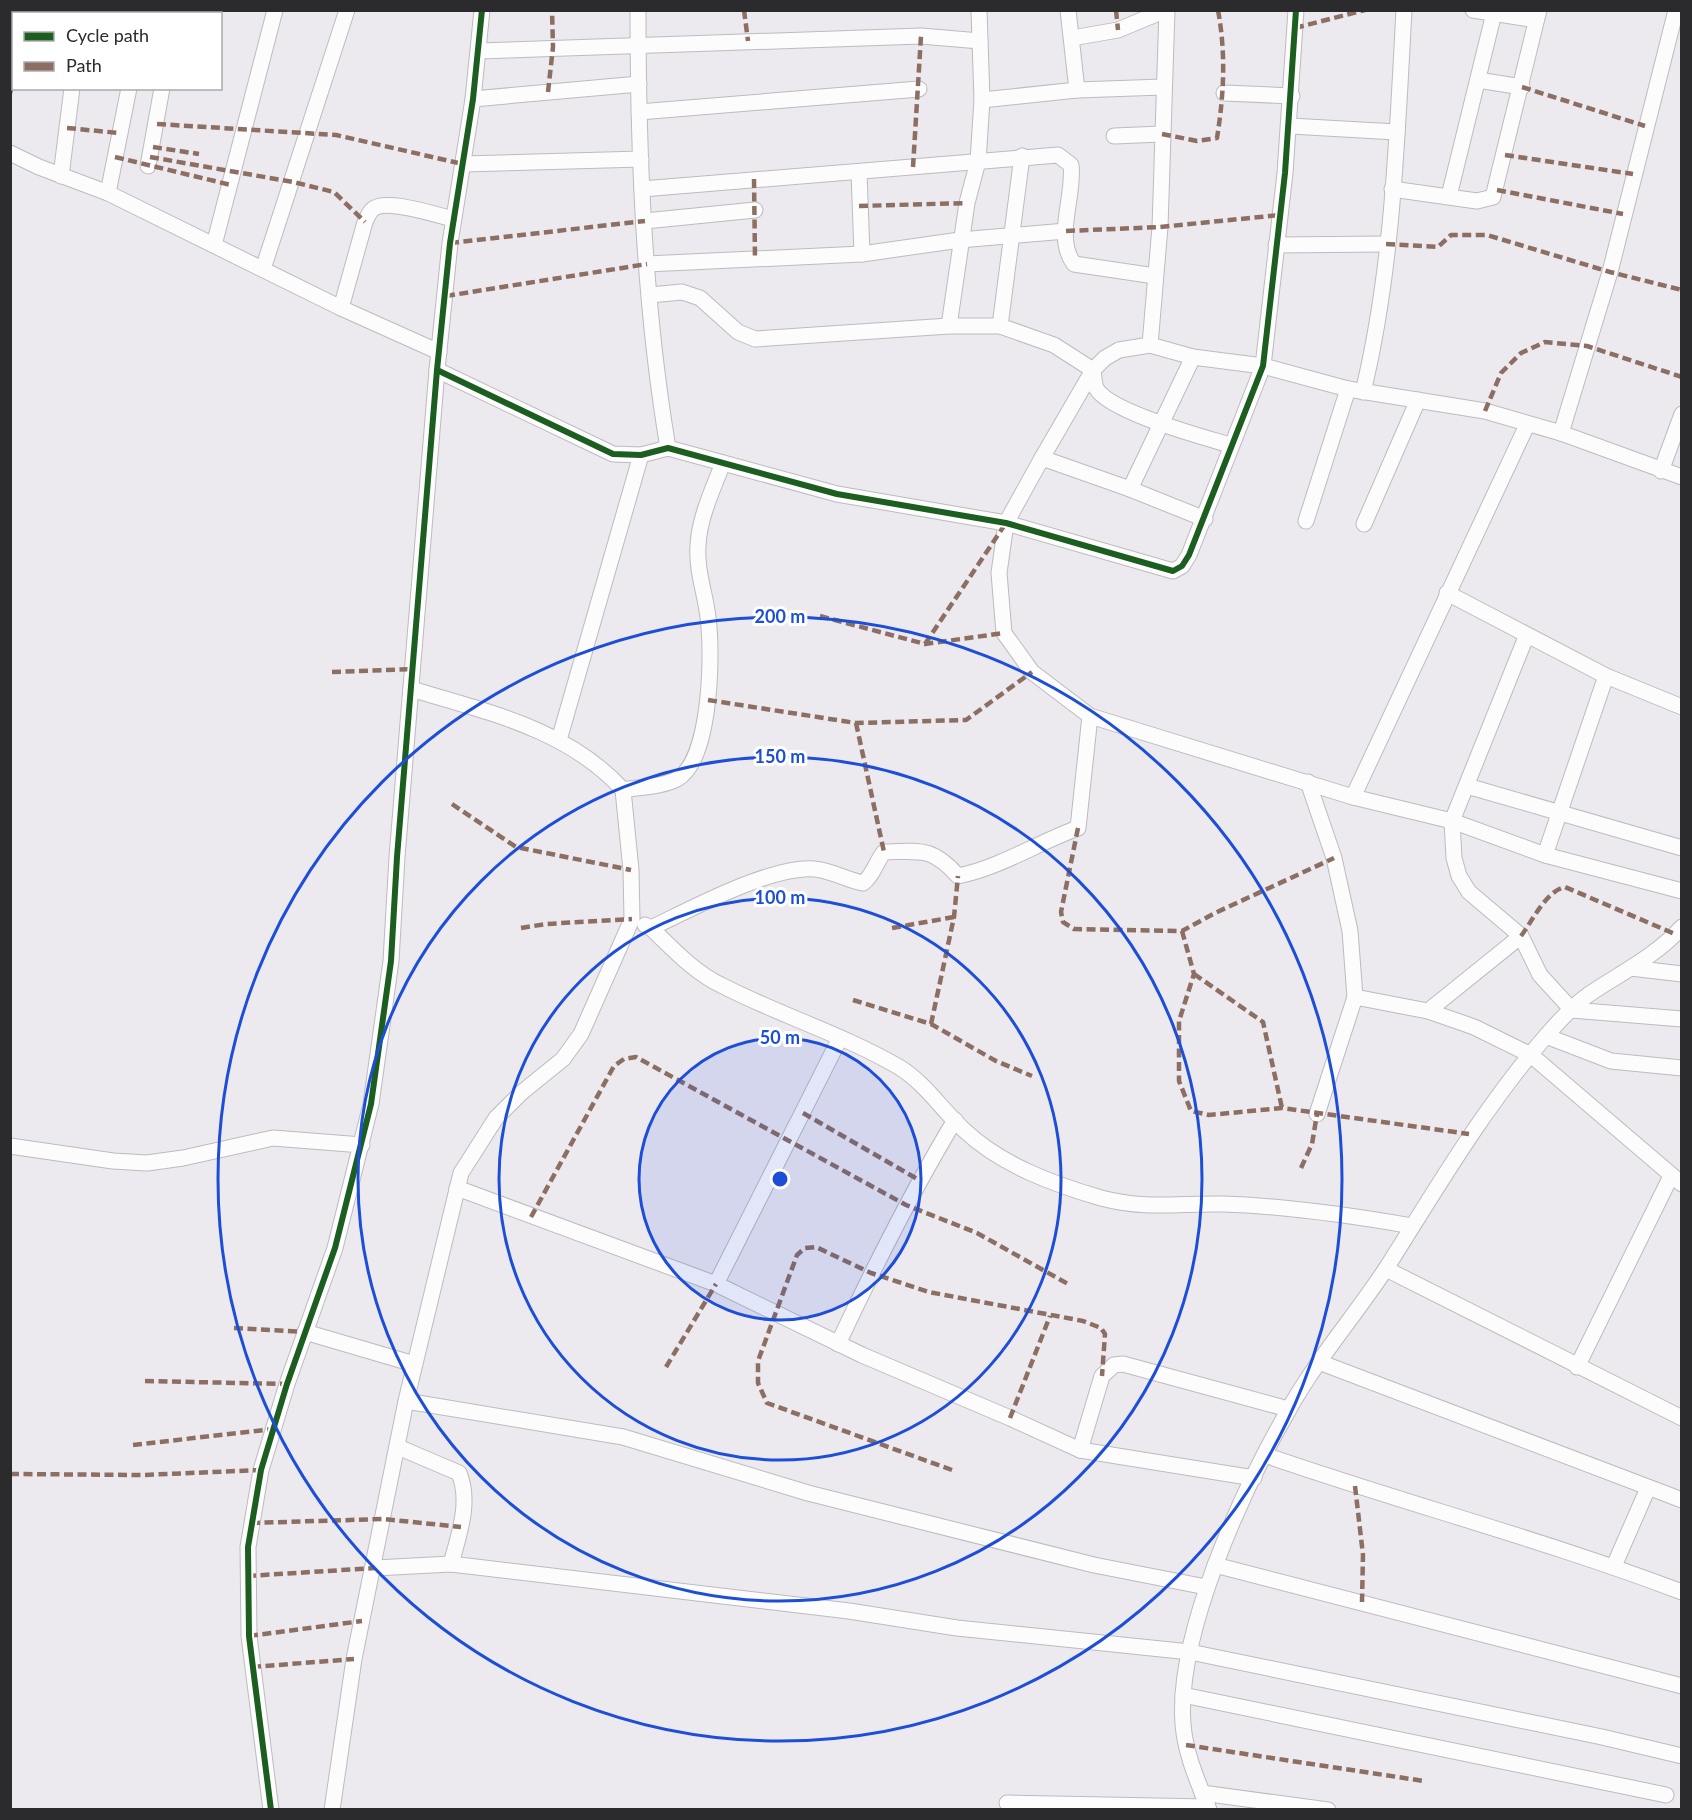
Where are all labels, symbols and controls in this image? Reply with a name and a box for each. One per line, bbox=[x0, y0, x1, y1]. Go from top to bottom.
legend bbox=[12, 12, 222, 90]
text: Cycle path bbox=[66, 24, 149, 46]
text: Path bbox=[66, 54, 102, 76]
text: 200 m bbox=[755, 605, 805, 627]
text: 150 m bbox=[755, 745, 805, 767]
text: 100 m bbox=[755, 886, 805, 908]
text: 50 m bbox=[760, 1026, 800, 1048]
centre of rings bbox=[770, 1169, 790, 1189]

